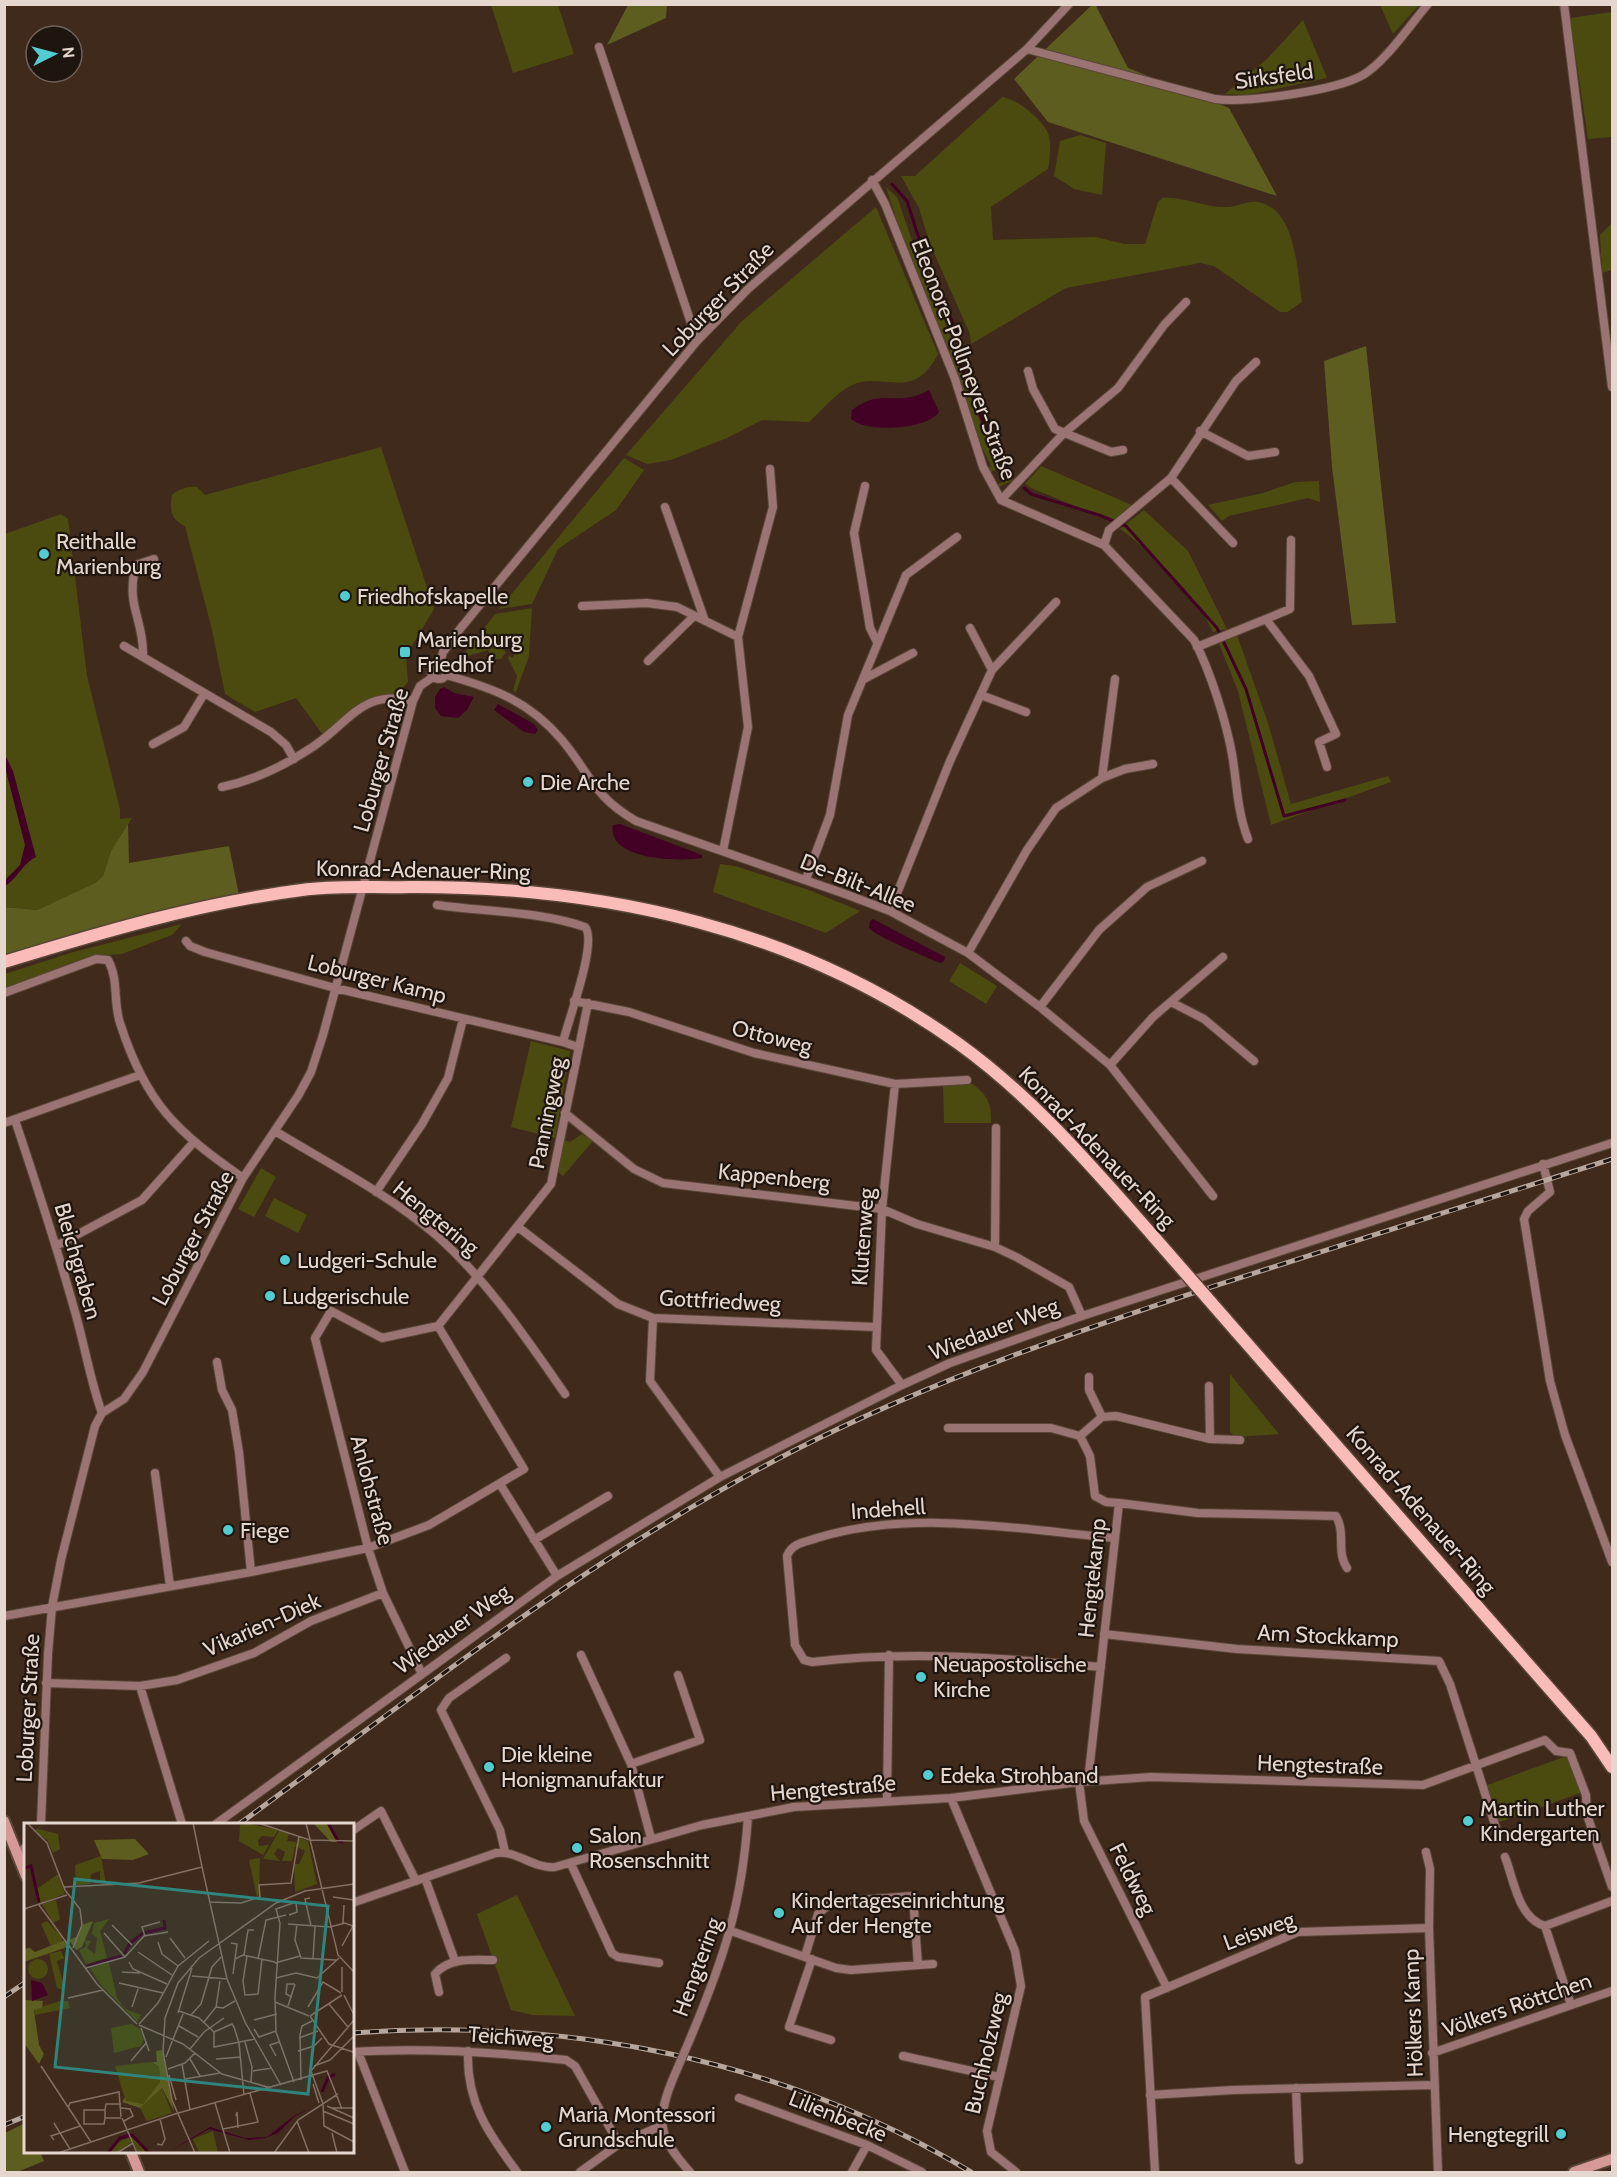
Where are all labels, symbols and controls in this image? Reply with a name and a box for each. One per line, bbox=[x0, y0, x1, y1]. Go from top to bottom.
north arrow bbox=[24, 24, 84, 84]
text: N bbox=[58, 46, 78, 59]
street label: Sirksfeld bbox=[1233, 57, 1315, 95]
street label: Eleonore-Pollmeyer-Straße bbox=[905, 235, 1023, 483]
street label: Loburger Straße bbox=[657, 236, 779, 362]
place label: Reithalle Marienburg bbox=[56, 528, 162, 580]
marker: Reithalle Marienburg bbox=[37, 547, 51, 561]
place label: Friedhofskapelle bbox=[357, 583, 508, 610]
marker: Friedhofskapelle bbox=[338, 589, 352, 603]
place label: Marienburg Friedhof bbox=[417, 626, 523, 678]
marker: Marienburg Friedhof bbox=[398, 645, 412, 659]
street label: Loburger Straße bbox=[348, 685, 414, 835]
place label: Die Arche bbox=[540, 769, 630, 796]
marker: Die Arche bbox=[521, 775, 535, 789]
street label: De-Bilt-Allee bbox=[796, 848, 920, 918]
street label: Konrad-Adenauer-Ring bbox=[316, 855, 531, 885]
street label: Loburger Kamp bbox=[305, 949, 449, 1009]
street label: Ottoweg bbox=[729, 1014, 816, 1060]
street label: Panningweg bbox=[523, 1054, 571, 1171]
street label: Konrad-Adenauer-Ring bbox=[1013, 1061, 1182, 1234]
street label: Kappenberg bbox=[717, 1158, 832, 1196]
street label: Loburger Straße bbox=[146, 1166, 240, 1310]
street label: Hengtering bbox=[387, 1175, 485, 1262]
street label: Klutenweg bbox=[846, 1186, 880, 1287]
street label: Bleichgraben bbox=[48, 1200, 108, 1322]
place label: Ludgeri-Schule bbox=[297, 1247, 437, 1274]
marker: Ludgeri-Schule bbox=[278, 1253, 292, 1267]
place label: Ludgerischule bbox=[282, 1283, 409, 1310]
street label: Gottfriedweg bbox=[658, 1284, 783, 1318]
marker: Ludgerischule bbox=[263, 1289, 277, 1303]
street label: Wiedauer Weg bbox=[926, 1292, 1063, 1366]
street label: Konrad-Adenauer-Ring bbox=[1341, 1420, 1502, 1600]
street label: Anlohstraße bbox=[344, 1432, 400, 1548]
street label: Indehell bbox=[850, 1493, 927, 1525]
place label: Fiege bbox=[240, 1517, 290, 1544]
street label: Hengtekamp bbox=[1072, 1517, 1112, 1639]
marker: Fiege bbox=[221, 1523, 235, 1537]
street label: Wiedauer Weg bbox=[389, 1577, 516, 1680]
street label: Vikarien-Diek bbox=[199, 1587, 325, 1663]
street label: Am Stockkamp bbox=[1257, 1619, 1399, 1653]
street label: Loburger Straße bbox=[11, 1633, 45, 1783]
place label: Neuapostolische Kirche bbox=[933, 1651, 1087, 1703]
marker: Neuapostolische Kirche bbox=[914, 1670, 928, 1684]
place label: Die kleine Honigmanufaktur bbox=[501, 1741, 663, 1793]
street label: Hengtestraße bbox=[1257, 1749, 1383, 1781]
marker: Die kleine Honigmanufaktur bbox=[482, 1760, 496, 1774]
place label: Edeka Strohband bbox=[940, 1762, 1098, 1789]
marker: Edeka Strohband bbox=[921, 1768, 935, 1782]
street label: Hengtestraße bbox=[769, 1769, 897, 1807]
place label: Martin Luther Kindergarten bbox=[1480, 1795, 1605, 1847]
marker: Martin Luther Kindergarten bbox=[1461, 1814, 1475, 1828]
place label: Salon Rosenschnitt bbox=[589, 1822, 710, 1874]
inset map bbox=[24, 1823, 354, 2153]
street label: Feldweg bbox=[1103, 1838, 1163, 1920]
marker: Salon Rosenschnitt bbox=[570, 1841, 584, 1855]
place label: Kindertageseinrichtung Auf der Hengte bbox=[791, 1887, 1005, 1939]
street label: Leisweg bbox=[1220, 1905, 1299, 1956]
marker: Kindertageseinrichtung Auf der Hengte bbox=[772, 1906, 786, 1920]
street label: Hengtering bbox=[667, 1913, 728, 2020]
street label: Hölkers Kamp bbox=[1397, 1948, 1429, 2078]
street label: Völkers Röttchen bbox=[1439, 1967, 1595, 2043]
street label: Buchholzweg bbox=[959, 1988, 1013, 2117]
street label: Teichweg bbox=[467, 2021, 556, 2054]
street label: Lilienbecke bbox=[785, 2084, 891, 2148]
place label: Maria Montessori Grundschule bbox=[558, 2101, 716, 2153]
marker: Maria Montessori Grundschule bbox=[539, 2120, 553, 2134]
place label: Hengtegrill bbox=[1448, 2121, 1550, 2148]
marker: Hengtegrill bbox=[1554, 2127, 1568, 2141]

